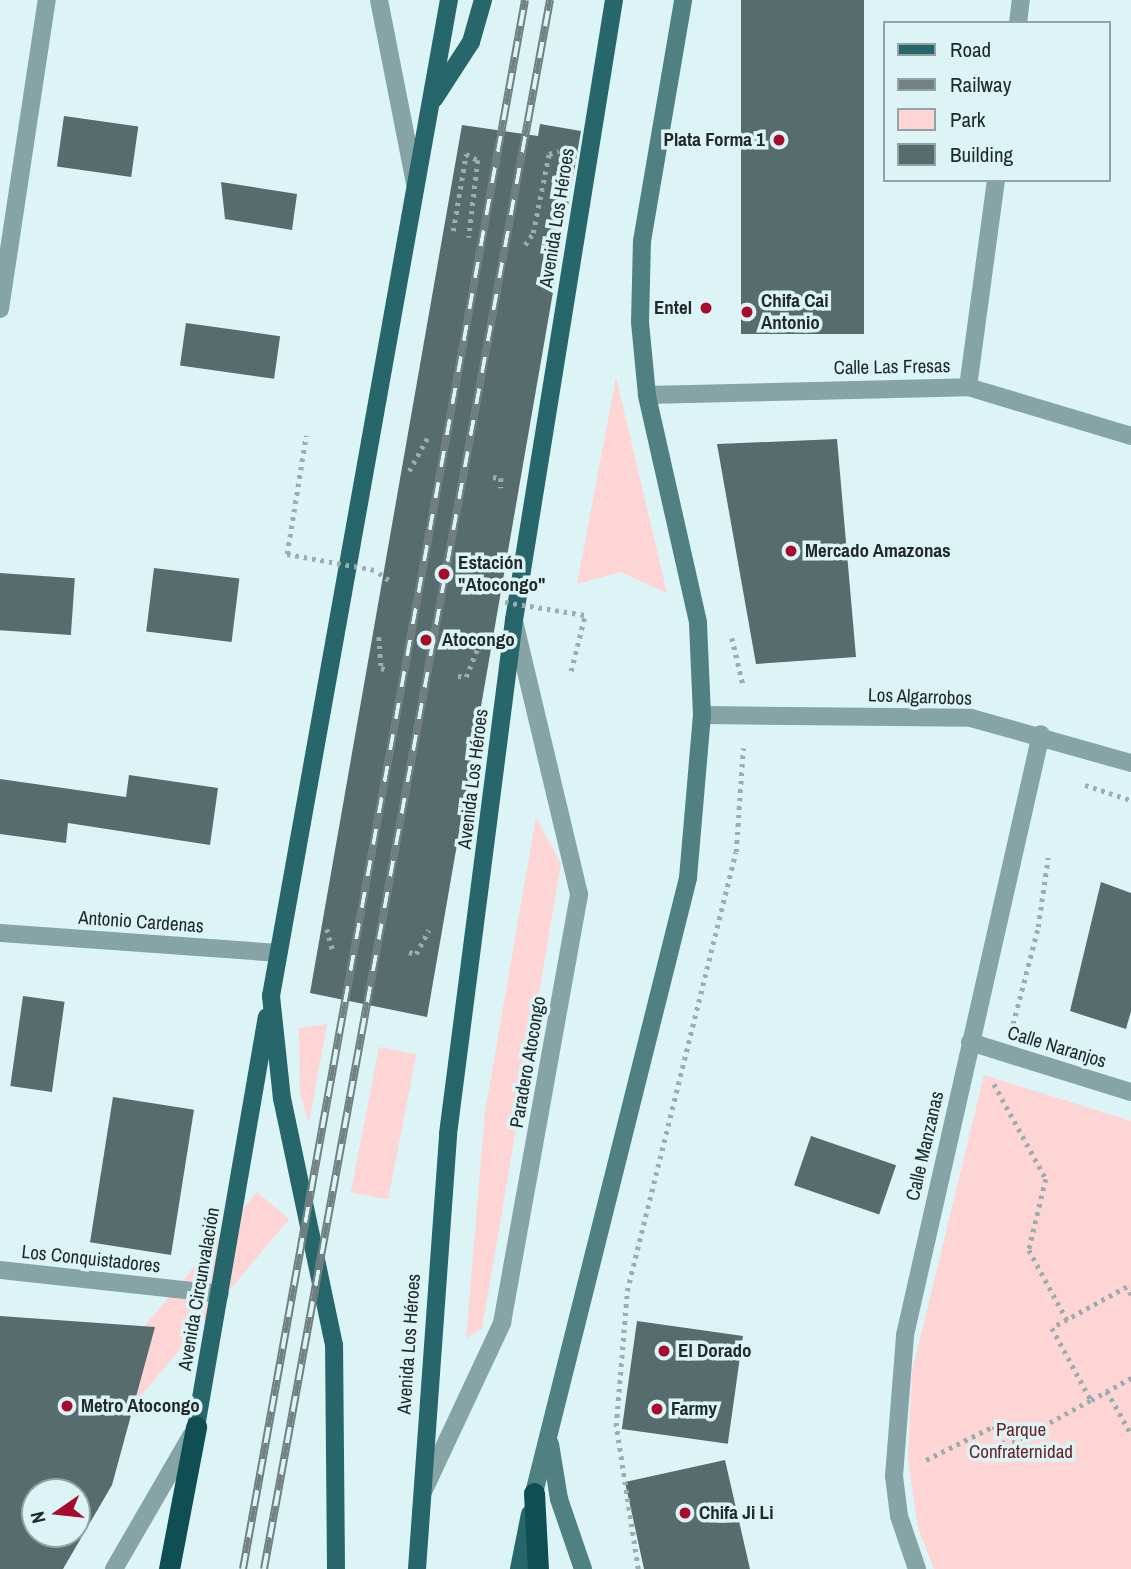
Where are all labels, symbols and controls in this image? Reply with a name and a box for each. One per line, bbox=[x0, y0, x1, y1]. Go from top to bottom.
legend bbox=[883, 21, 1110, 182]
text: Road bbox=[950, 35, 991, 64]
text: Railway bbox=[950, 70, 1011, 99]
text: Park bbox=[950, 105, 985, 134]
place label: Plata Forma 1 bbox=[664, 129, 765, 151]
marker: Plata Forma 1 bbox=[771, 132, 787, 148]
text: Building bbox=[950, 140, 1013, 169]
street label: Avenida Los Héroes bbox=[535, 147, 579, 289]
place label: Chifa Cai Antonio bbox=[761, 290, 829, 334]
place label: Entel bbox=[654, 297, 692, 319]
marker: Entel bbox=[698, 300, 714, 316]
marker: Chifa Cai Antonio bbox=[739, 304, 755, 320]
street label: Calle Las Fresas bbox=[833, 355, 951, 379]
place label: Mercado Amazonas bbox=[805, 540, 951, 562]
marker: Mercado Amazonas bbox=[783, 543, 799, 559]
place label: Estación "Atocongo" bbox=[458, 552, 545, 596]
marker: Estación "Atocongo" bbox=[436, 566, 452, 582]
place label: Atocongo bbox=[442, 629, 515, 651]
marker: Atocongo bbox=[416, 630, 436, 650]
street label: Los Algarrobos bbox=[867, 684, 973, 710]
street label: Avenida Los Héroes bbox=[453, 708, 493, 850]
street label: Antonio Cardenas bbox=[78, 906, 204, 938]
street label: Paradero Atocongo bbox=[505, 994, 551, 1130]
street label: Calle Naranjos bbox=[1005, 1021, 1109, 1073]
street label: Calle Manzanas bbox=[901, 1089, 949, 1203]
street label: Avenida Circunvalación bbox=[173, 1206, 225, 1372]
street label: Los Conquistadores bbox=[20, 1240, 162, 1278]
street label: Avenida Los Héroes bbox=[393, 1273, 425, 1415]
place label: El Dorado bbox=[678, 1340, 752, 1362]
marker: El Dorado bbox=[656, 1343, 672, 1359]
place label: Metro Atocongo bbox=[81, 1395, 200, 1417]
marker: Metro Atocongo bbox=[59, 1398, 75, 1414]
place label: Farmy bbox=[671, 1398, 717, 1420]
marker: Farmy bbox=[649, 1401, 665, 1417]
park label: Parque Confraternidad bbox=[969, 1419, 1073, 1463]
north arrow bbox=[21, 1478, 91, 1548]
place label: Chifa Ji Li bbox=[699, 1502, 773, 1524]
marker: Chifa Ji Li bbox=[677, 1505, 693, 1521]
text: N bbox=[24, 1509, 52, 1526]

